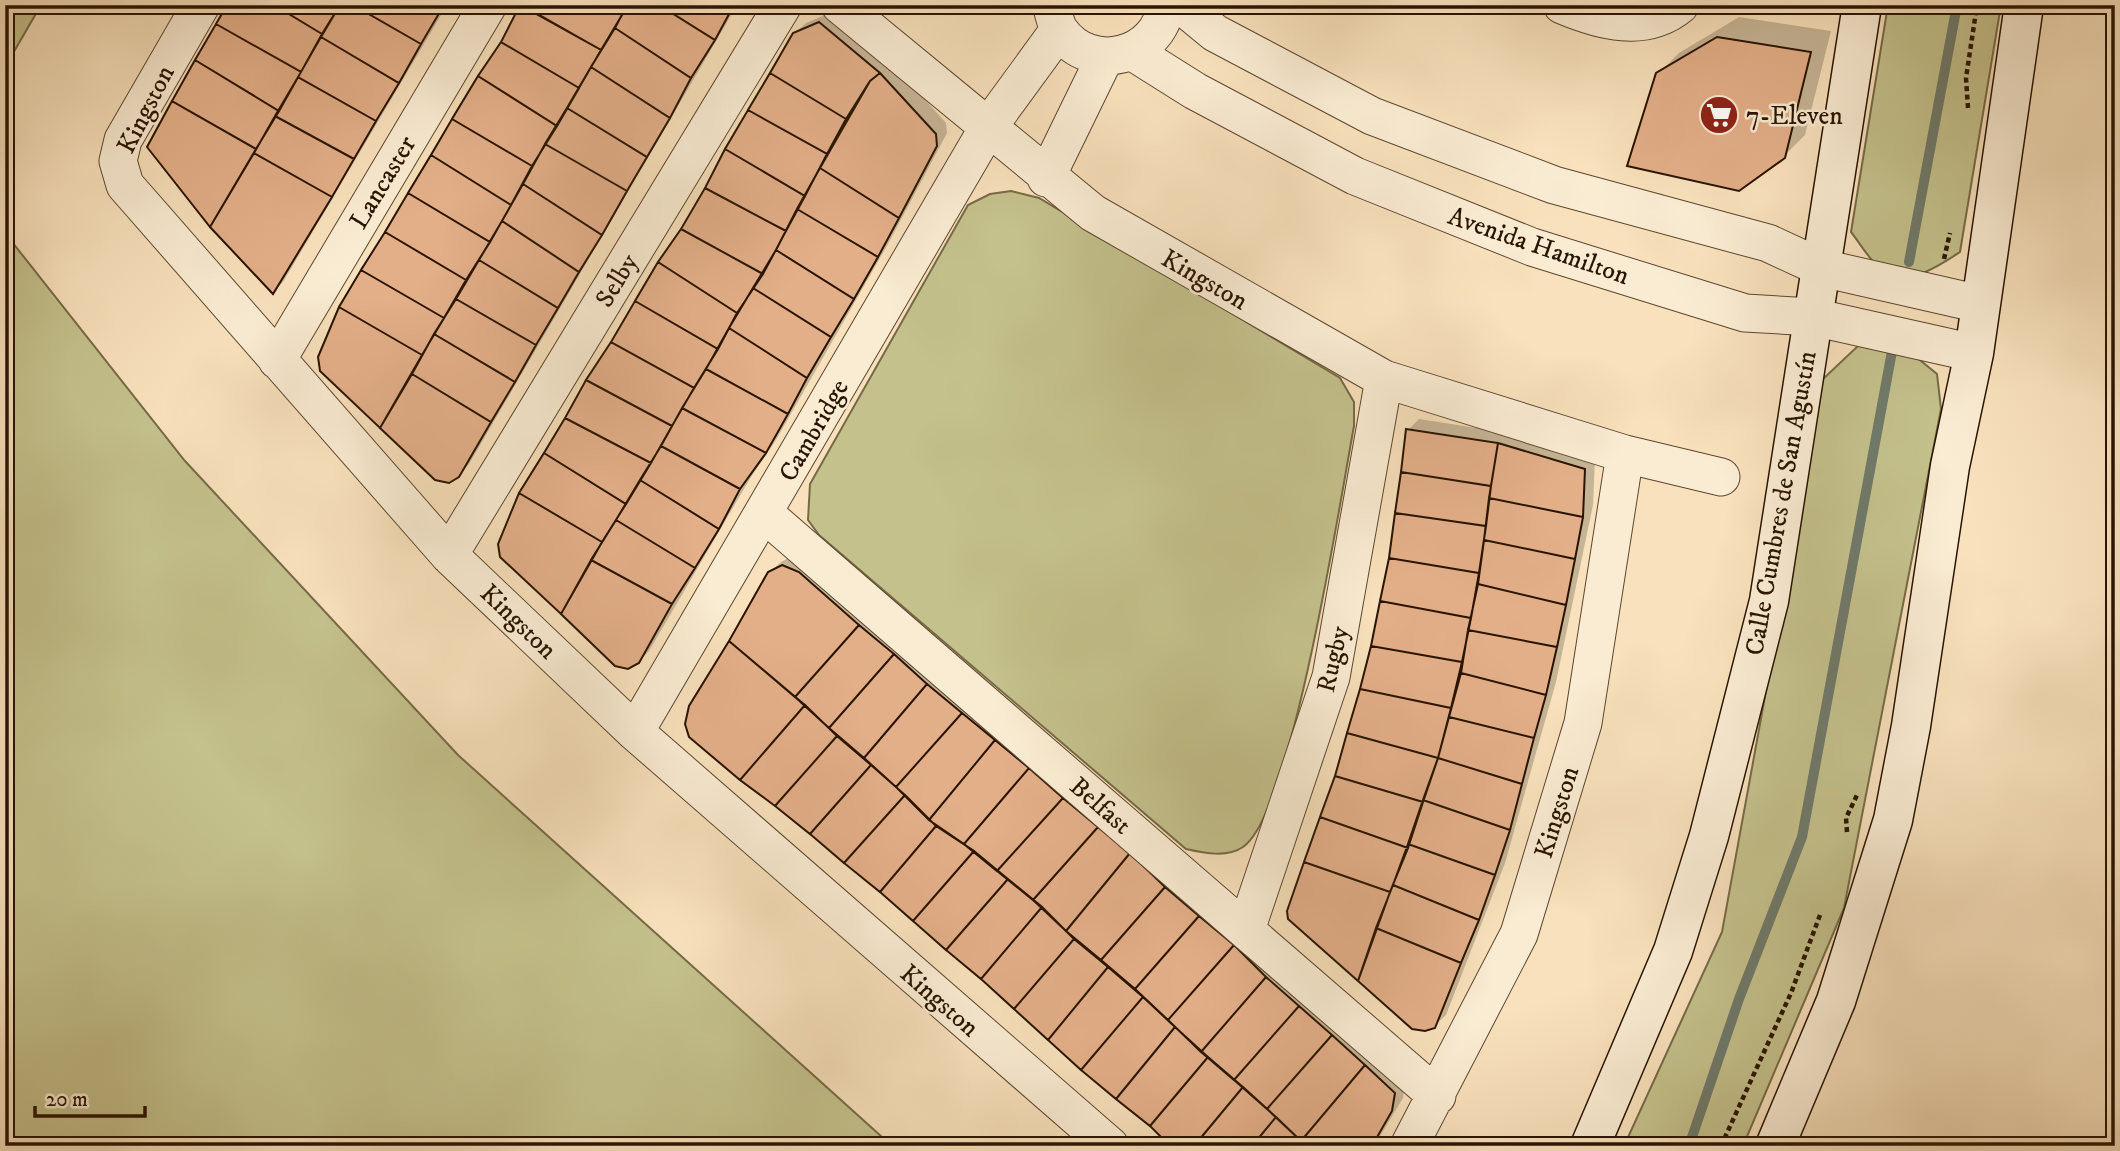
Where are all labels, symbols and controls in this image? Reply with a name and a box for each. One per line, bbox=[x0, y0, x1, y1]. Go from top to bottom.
street label: Kingston bbox=[110, 60, 183, 159]
supermarket icon: 7-Eleven bbox=[1698, 94, 1740, 136]
place label: 7-Eleven bbox=[1746, 100, 1843, 133]
street label: Lancaster bbox=[343, 130, 424, 235]
street label: Avenida Hamilton bbox=[1444, 200, 1634, 293]
street label: Kingston bbox=[1155, 242, 1254, 318]
street label: Selby bbox=[589, 247, 646, 314]
street label: Calle Cumbres de San Agustín bbox=[1738, 348, 1825, 658]
street label: Cambridge bbox=[772, 374, 857, 488]
street label: Kingston bbox=[473, 577, 564, 667]
street label: Rugby bbox=[1310, 622, 1357, 696]
street label: Kingston bbox=[1528, 762, 1587, 862]
street label: Belfast bbox=[1062, 770, 1138, 842]
street label: Kingston bbox=[893, 958, 986, 1045]
scale bar bbox=[35, 1074, 145, 1118]
text: 20 m bbox=[46, 1087, 88, 1113]

